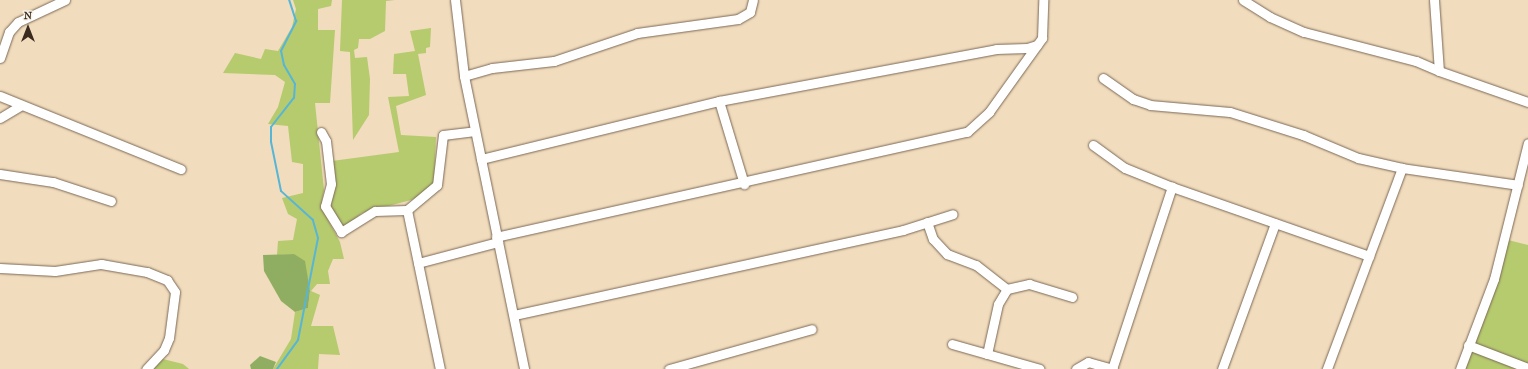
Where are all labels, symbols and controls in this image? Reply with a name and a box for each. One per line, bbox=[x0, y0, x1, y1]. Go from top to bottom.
north arrow bbox=[8, 8, 48, 48]
text: N bbox=[24, 9, 32, 22]

